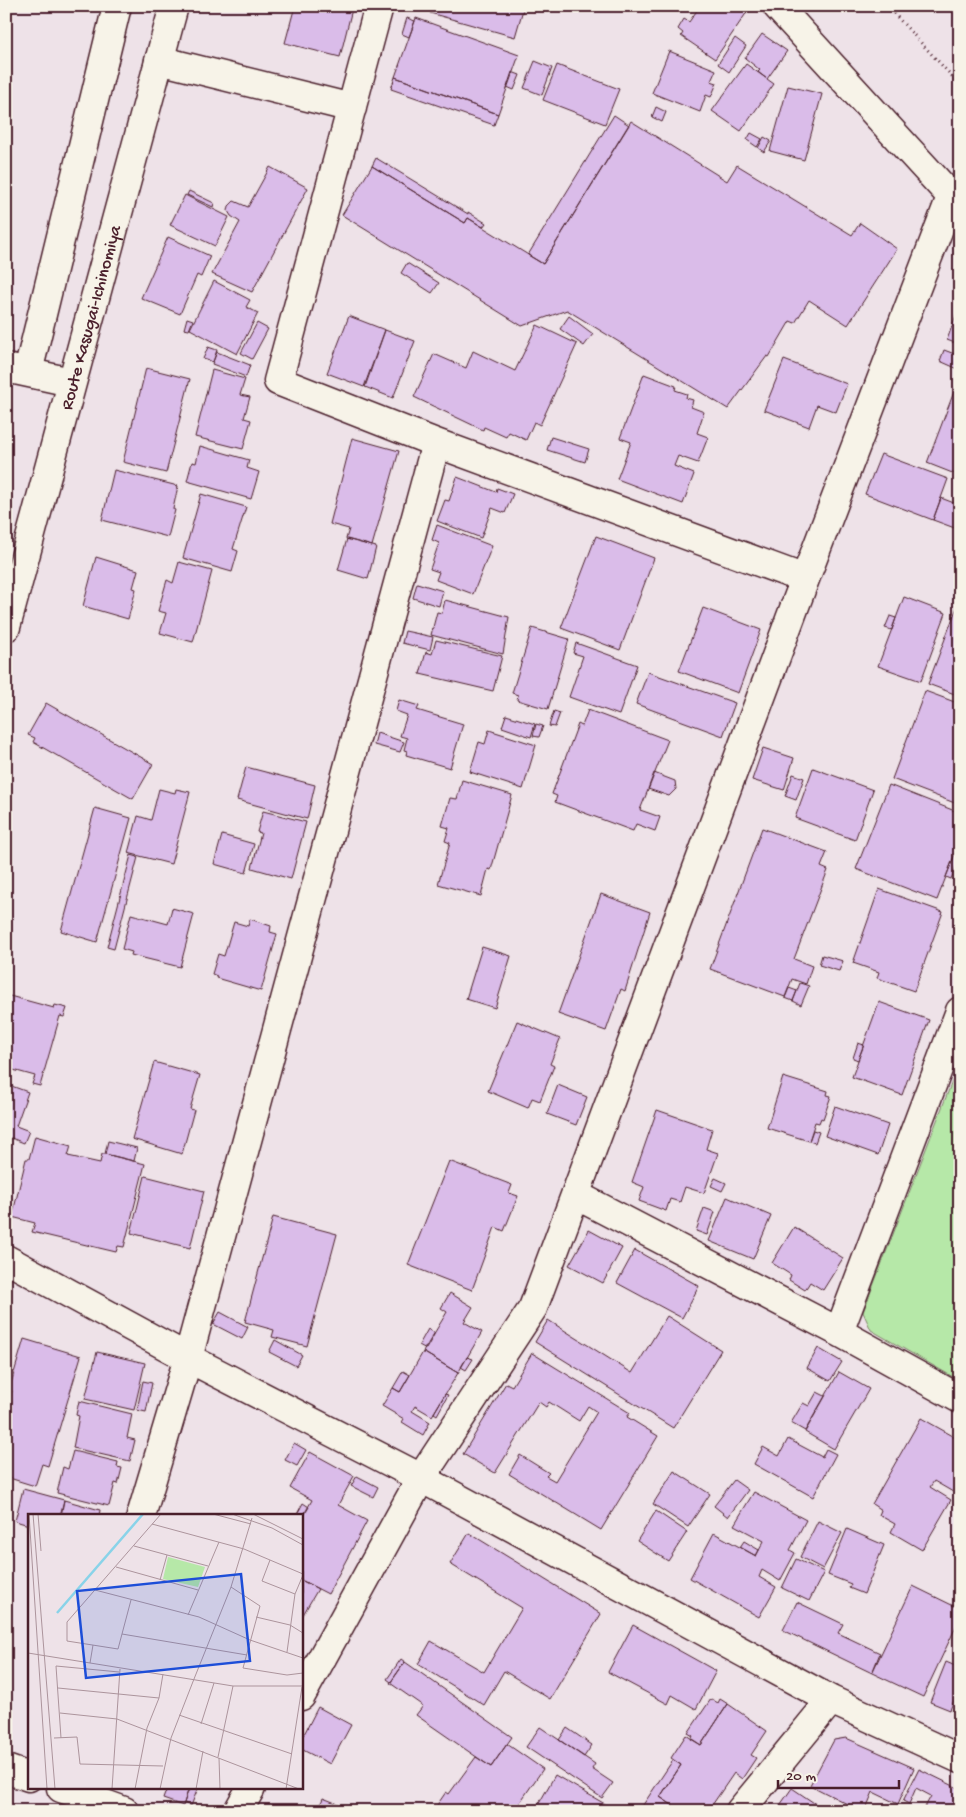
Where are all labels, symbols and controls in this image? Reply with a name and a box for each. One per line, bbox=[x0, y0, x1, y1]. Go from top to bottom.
street label: Route Kasugai-Ichinomiya bbox=[57, 222, 128, 412]
inset map bbox=[28, 1514, 302, 1790]
scale bar bbox=[778, 1757, 900, 1789]
text: 20 m bbox=[786, 1768, 816, 1786]

